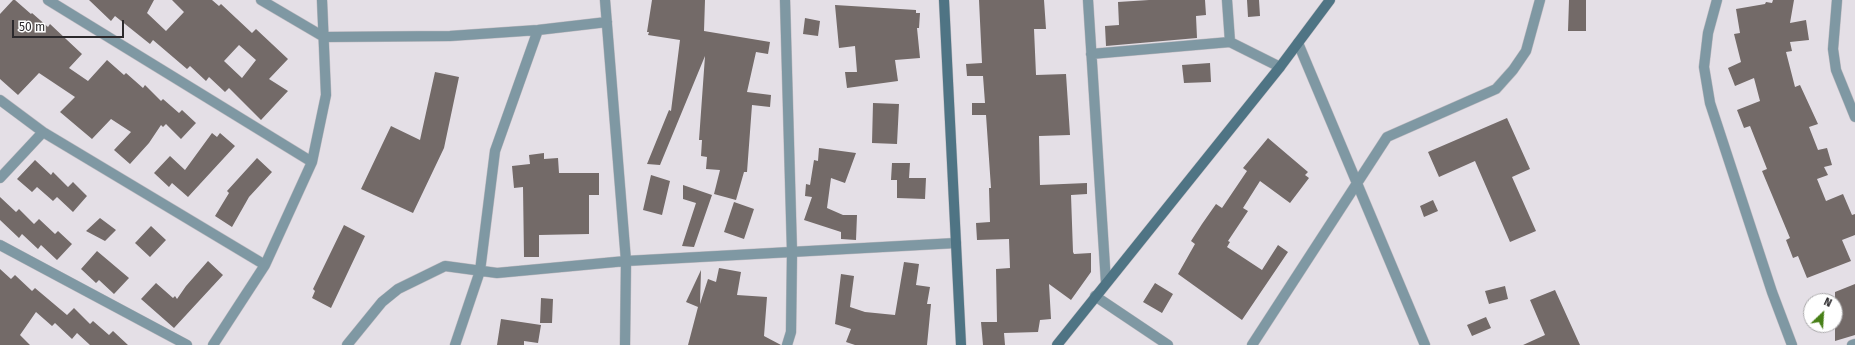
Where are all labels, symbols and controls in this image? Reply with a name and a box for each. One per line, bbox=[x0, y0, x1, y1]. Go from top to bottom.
scale bar bbox=[14, 12, 126, 38]
text: 50 m bbox=[19, 20, 45, 34]
north arrow bbox=[1803, 293, 1843, 333]
text: N bbox=[1822, 295, 1834, 310]

